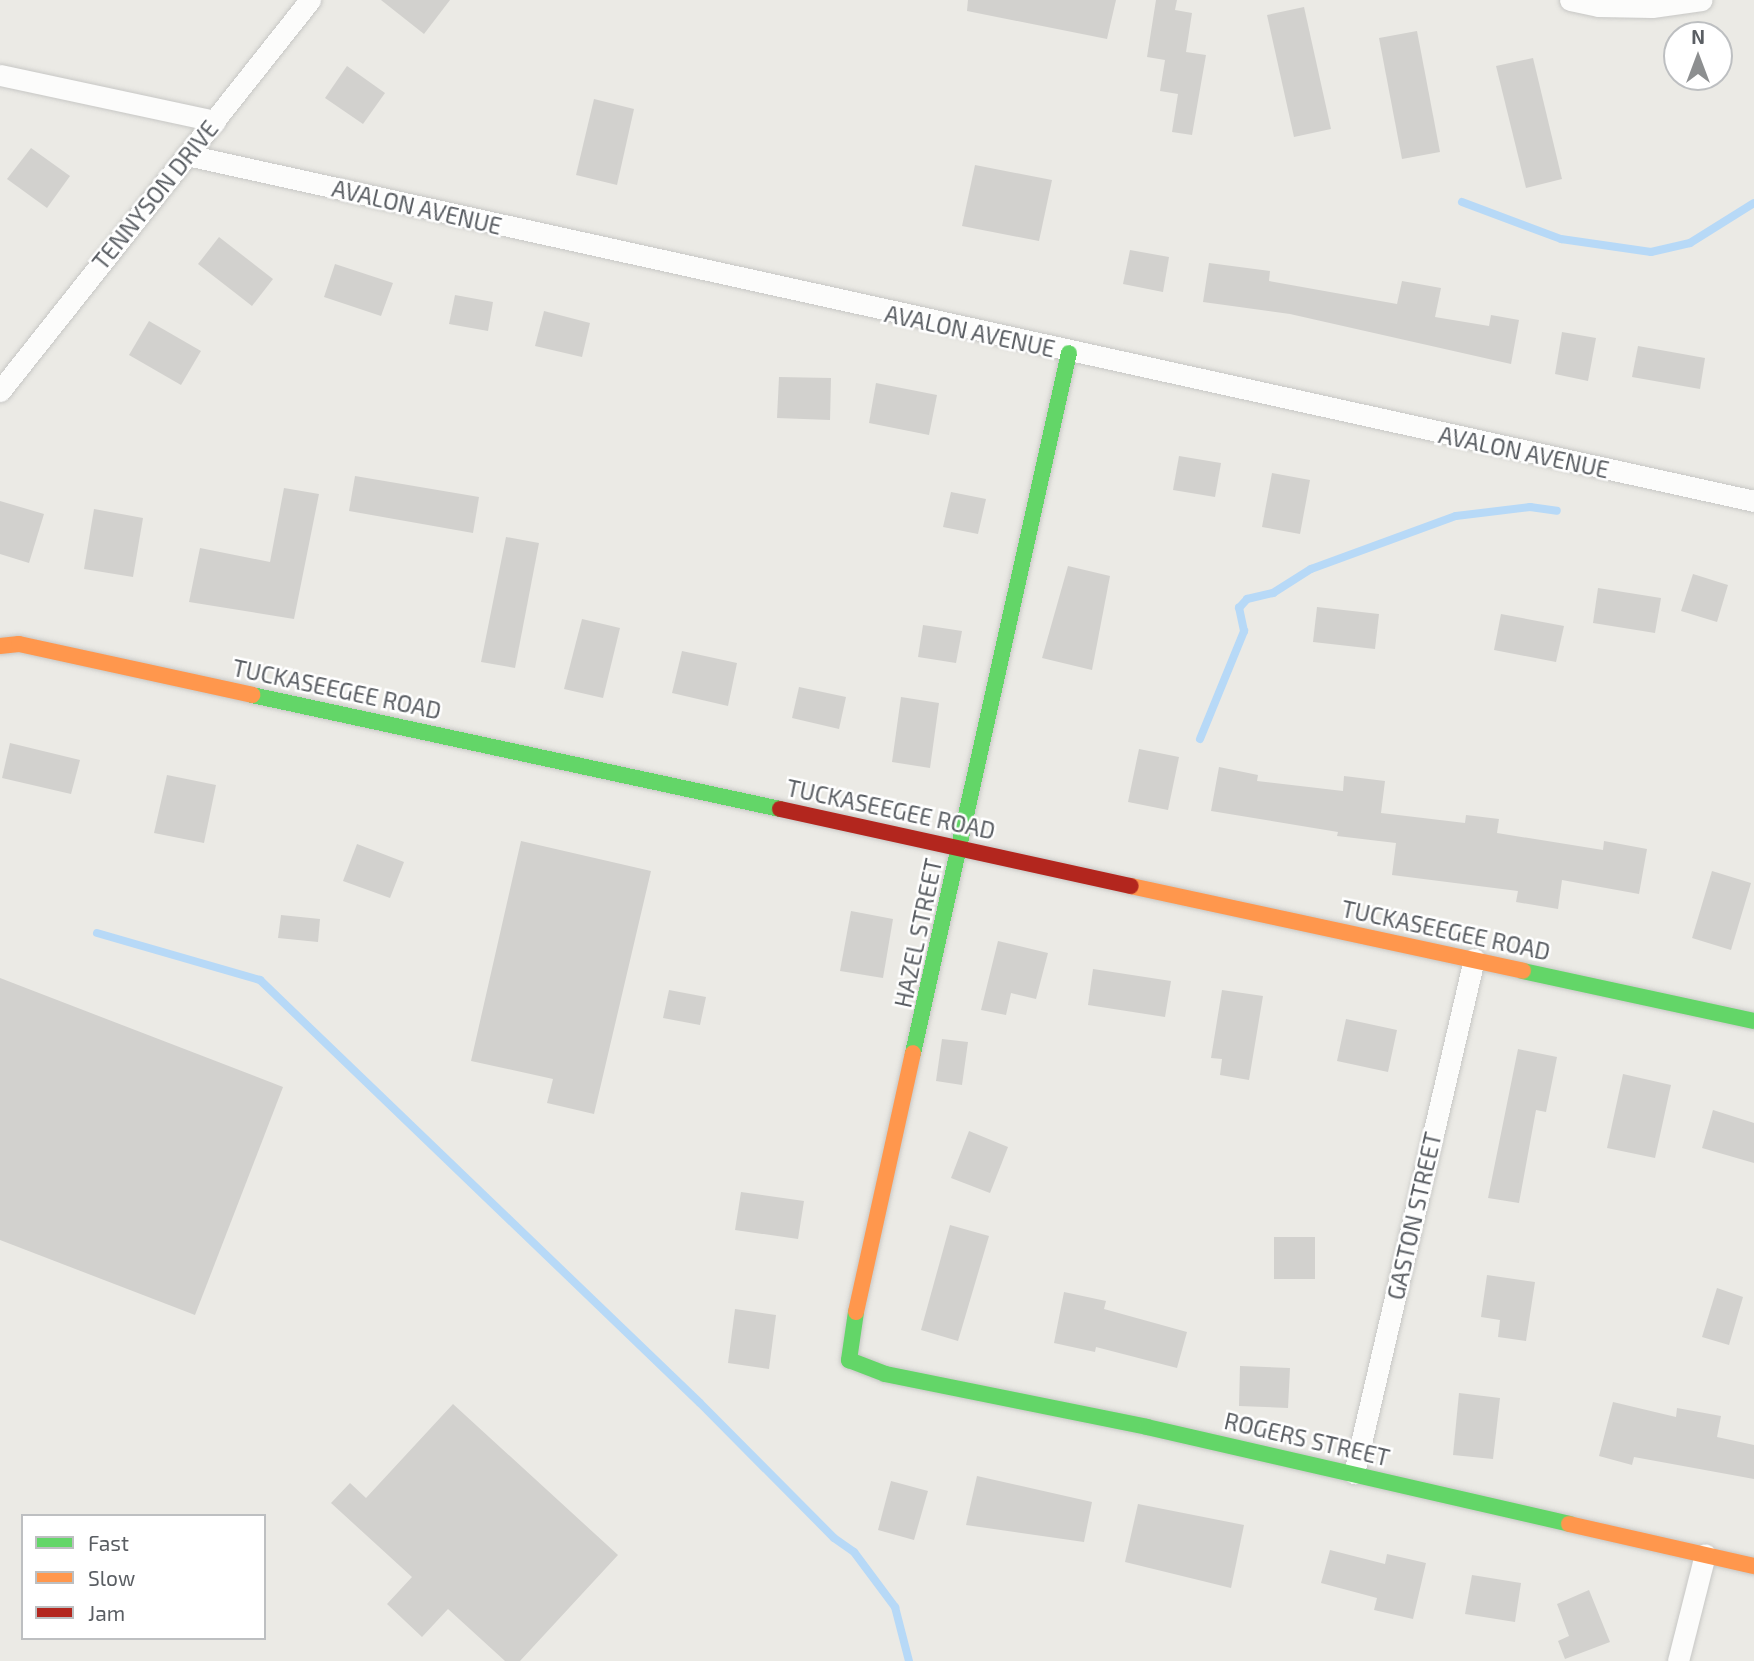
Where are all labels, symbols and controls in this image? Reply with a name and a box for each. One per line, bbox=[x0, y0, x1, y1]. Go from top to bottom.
north arrow bbox=[1663, 21, 1733, 91]
text: N bbox=[1691, 25, 1705, 48]
street label: TENNYSON DRIVE bbox=[86, 115, 224, 275]
street label: AVALON AVENUE bbox=[329, 174, 505, 240]
street label: AVALON AVENUE bbox=[882, 299, 1058, 363]
street label: AVALON AVENUE bbox=[1436, 420, 1612, 484]
street label: TUCKASEEGEE ROAD bbox=[230, 653, 444, 725]
street label: TUCKASEEGEE ROAD bbox=[784, 773, 998, 845]
street label: HAZEL STREET bbox=[889, 856, 947, 1010]
street label: TUCKASEEGEE ROAD bbox=[1339, 894, 1553, 966]
street label: GASTON STREET bbox=[1381, 1130, 1447, 1302]
street label: ROGERS STREET bbox=[1222, 1407, 1392, 1471]
legend bbox=[21, 1514, 266, 1640]
text: Fast bbox=[88, 1530, 129, 1555]
text: Slow bbox=[88, 1565, 135, 1590]
text: Jam bbox=[88, 1600, 125, 1625]

